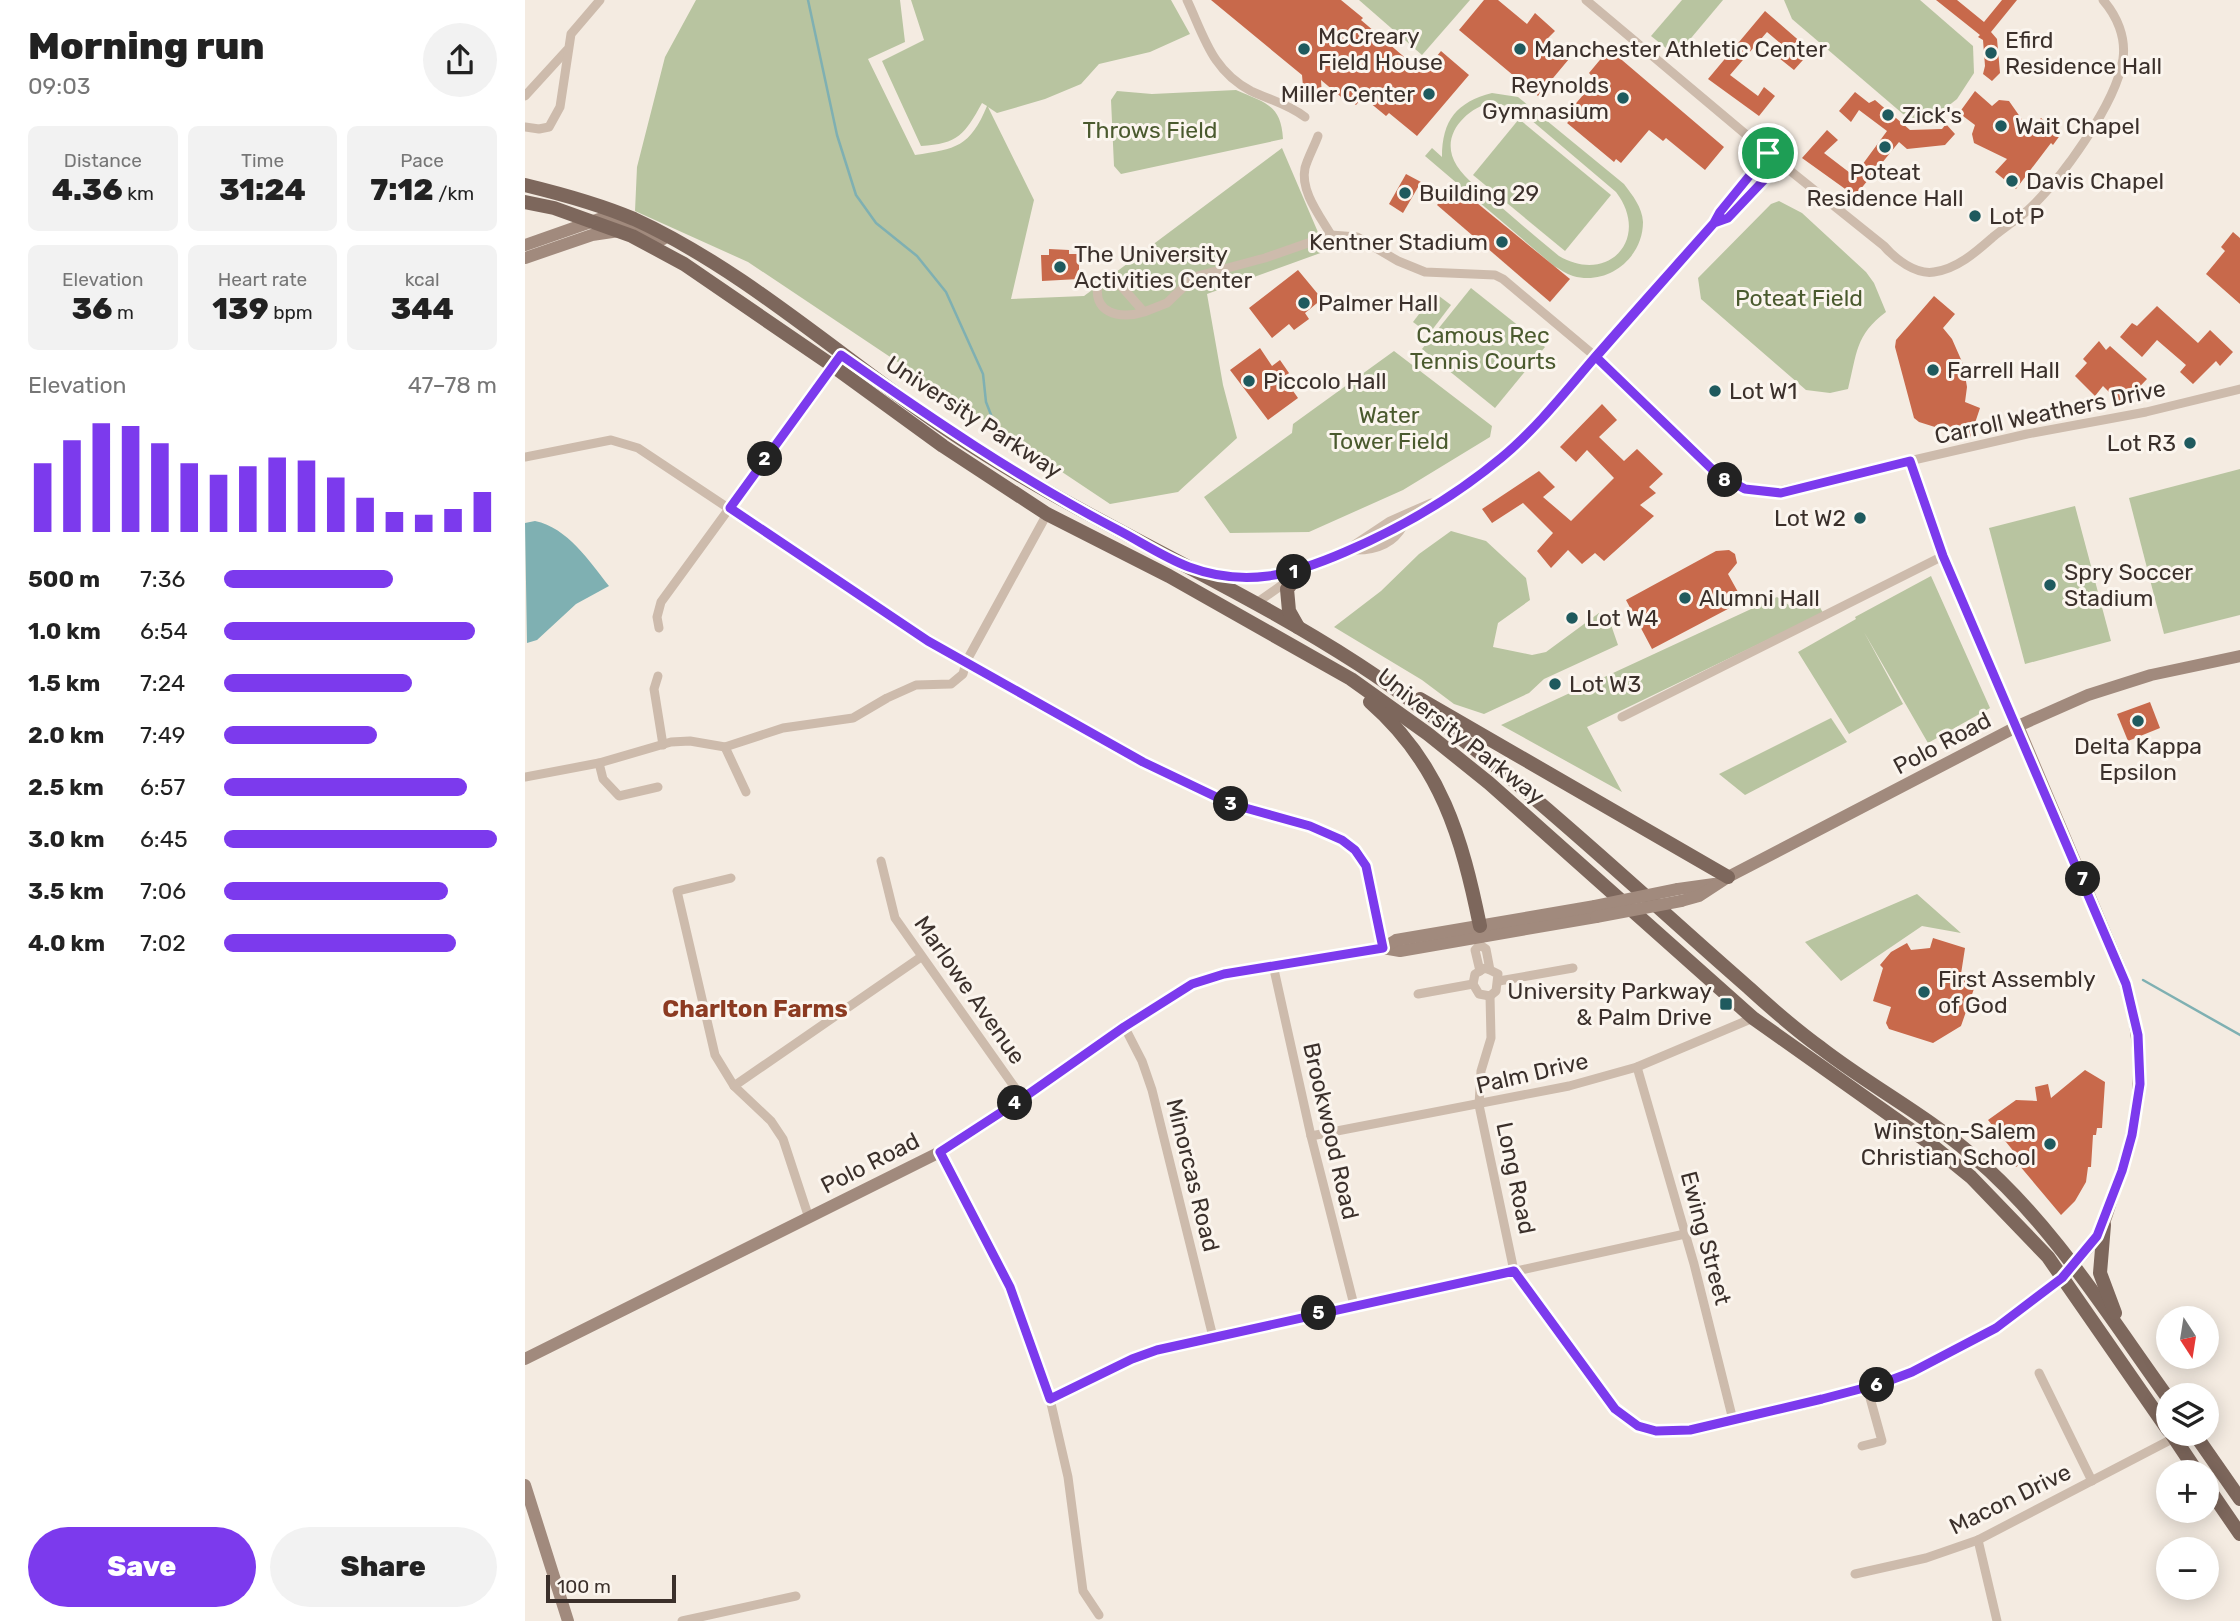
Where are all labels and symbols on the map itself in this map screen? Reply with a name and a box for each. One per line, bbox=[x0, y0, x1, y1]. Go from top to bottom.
place label: McCreary Field House bbox=[1318, 22, 1443, 76]
place label: Efird Residence Hall bbox=[2005, 26, 2162, 80]
place label: Manchester Athletic Center bbox=[1534, 35, 1827, 63]
marker: McCreary Field House bbox=[1296, 41, 1312, 57]
marker: Manchester Athletic Center bbox=[1512, 41, 1528, 57]
marker: Efird Residence Hall bbox=[1983, 45, 1999, 61]
place label: Reynolds Gymnasium bbox=[1482, 71, 1609, 125]
place label: Miller Center bbox=[1281, 80, 1415, 108]
marker: Miller Center bbox=[1421, 86, 1437, 102]
marker: Reynolds Gymnasium bbox=[1615, 90, 1631, 106]
place label: Zick's bbox=[1902, 101, 1962, 129]
marker: Zick's bbox=[1880, 107, 1896, 123]
place label: Wait Chapel bbox=[2015, 112, 2140, 140]
park label: Throws Field bbox=[1083, 116, 1217, 144]
marker: Wait Chapel bbox=[1993, 118, 2009, 134]
pin bbox=[1738, 123, 1798, 183]
marker: Poteat Residence Hall bbox=[1877, 139, 1893, 155]
place label: Poteat Residence Hall bbox=[1806, 158, 1964, 212]
place label: Davis Chapel bbox=[2026, 167, 2164, 195]
marker: Davis Chapel bbox=[2004, 173, 2020, 189]
place label: Building 29 bbox=[1419, 179, 1539, 207]
marker: Building 29 bbox=[1397, 185, 1413, 201]
place label: Lot P bbox=[1989, 202, 2044, 230]
marker: Lot P bbox=[1967, 208, 1983, 224]
place label: Kentner Stadium bbox=[1309, 228, 1488, 256]
marker: Kentner Stadium bbox=[1494, 234, 1510, 250]
place label: The University Activities Center bbox=[1074, 240, 1252, 294]
marker: The University Activities Center bbox=[1052, 259, 1068, 275]
park label: Poteat Field bbox=[1735, 284, 1863, 312]
place label: Palmer Hall bbox=[1318, 289, 1438, 317]
marker: Palmer Hall bbox=[1296, 295, 1312, 311]
park label: Camous Rec Tennis Courts bbox=[1410, 321, 1556, 375]
street label: University Parkway bbox=[881, 350, 1068, 485]
place label: Farrell Hall bbox=[1947, 356, 2060, 384]
marker: Farrell Hall bbox=[1925, 362, 1941, 378]
place label: Piccolo Hall bbox=[1263, 367, 1387, 395]
marker: Piccolo Hall bbox=[1241, 373, 1257, 389]
street label: Carroll Weathers Drive bbox=[1932, 374, 2168, 450]
place label: Lot W1 bbox=[1729, 377, 1797, 405]
marker: Lot W1 bbox=[1707, 383, 1723, 399]
park label: Water Tower Field bbox=[1329, 401, 1449, 455]
place label: Lot R3 bbox=[2107, 429, 2176, 457]
marker: Lot R3 bbox=[2182, 435, 2198, 451]
pin: 2 bbox=[747, 442, 783, 476]
pin: 8 bbox=[1707, 462, 1743, 498]
place label: Lot W2 bbox=[1774, 504, 1846, 532]
marker: Lot W2 bbox=[1852, 510, 1868, 526]
pin: 1 bbox=[1277, 554, 1311, 590]
place label: Spry Soccer Stadium bbox=[2064, 558, 2193, 612]
marker: Spry Soccer Stadium bbox=[2042, 577, 2058, 593]
place label: Alumni Hall bbox=[1699, 584, 1820, 612]
marker: Alumni Hall bbox=[1677, 590, 1693, 606]
place label: Lot W4 bbox=[1586, 604, 1658, 632]
marker: Lot W4 bbox=[1564, 610, 1580, 626]
street label: University Parkway bbox=[1372, 662, 1550, 810]
place label: Lot W3 bbox=[1569, 670, 1641, 698]
marker: Lot W3 bbox=[1547, 676, 1563, 692]
street label: Polo Road bbox=[1888, 706, 1996, 780]
marker: Delta Kappa Epsilon bbox=[2130, 713, 2146, 729]
place label: Delta Kappa Epsilon bbox=[2074, 732, 2202, 786]
pin: 3 bbox=[1213, 786, 1249, 822]
pin: 7 bbox=[2065, 862, 2101, 896]
street label: Marlowe Avenue bbox=[908, 910, 1032, 1070]
place label: First Assembly of God bbox=[1938, 965, 2096, 1019]
place label: University Parkway & Palm Drive bbox=[1507, 977, 1712, 1031]
marker: First Assembly of God bbox=[1916, 984, 1932, 1000]
district label: Charlton Farms bbox=[662, 995, 848, 1023]
marker: University Parkway & Palm Drive bbox=[1718, 996, 1734, 1012]
street label: Brookwood Road bbox=[1297, 1040, 1365, 1222]
street label: Palm Drive bbox=[1473, 1047, 1591, 1099]
pin: 4 bbox=[997, 1086, 1033, 1120]
street label: Minorcas Road bbox=[1160, 1096, 1226, 1254]
place label: Winston-Salem Christian School bbox=[1861, 1117, 2036, 1171]
street label: Long Road bbox=[1490, 1119, 1542, 1237]
street label: Polo Road bbox=[816, 1126, 924, 1200]
marker: Winston-Salem Christian School bbox=[2042, 1136, 2058, 1152]
street label: Ewing Street bbox=[1675, 1168, 1737, 1308]
pin: 5 bbox=[1301, 1296, 1337, 1330]
north arrow bbox=[2156, 1306, 2219, 1368]
pin: 6 bbox=[1859, 1368, 1895, 1402]
street label: Macon Drive bbox=[1945, 1458, 2075, 1540]
scale bar bbox=[546, 1572, 675, 1604]

